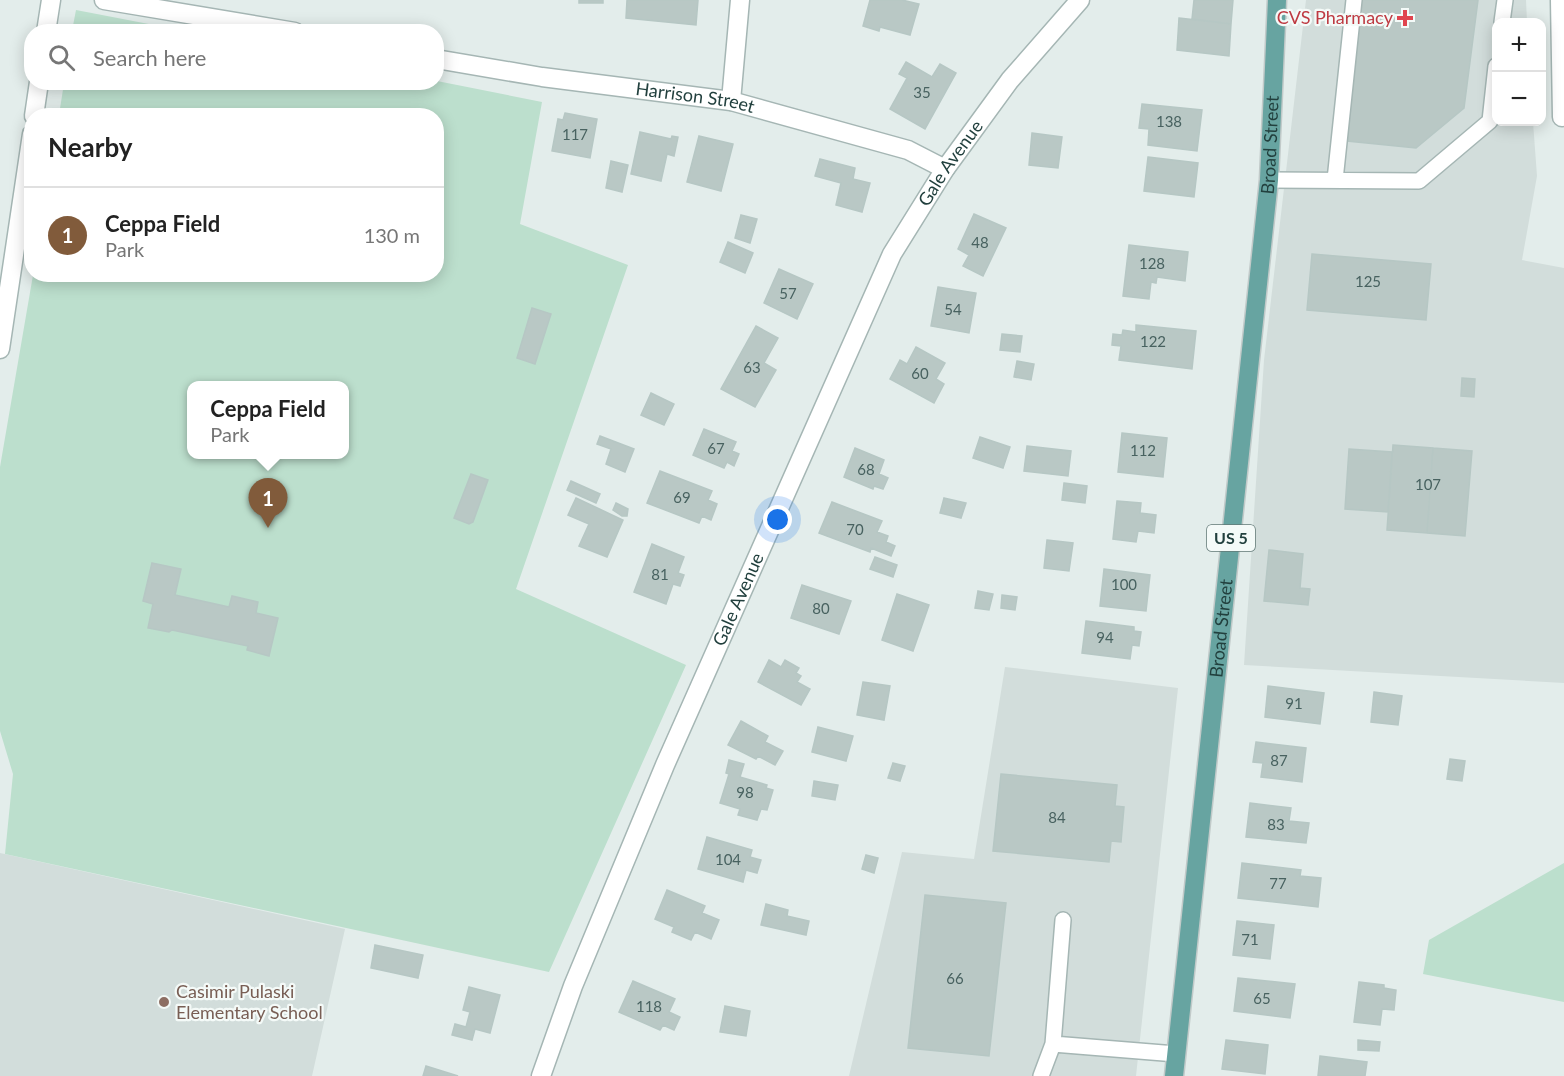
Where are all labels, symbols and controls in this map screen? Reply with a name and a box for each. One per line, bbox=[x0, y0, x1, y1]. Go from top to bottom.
place label: CVS Pharmacy bbox=[1277, 6, 1394, 28]
marker: CVS Pharmacy bbox=[1398, 11, 1412, 25]
map controls bbox=[1492, 18, 1546, 126]
button: + bbox=[1492, 18, 1546, 72]
search box bbox=[24, 24, 444, 90]
icon: search bbox=[45, 41, 78, 74]
text: Search here bbox=[93, 44, 206, 71]
button: − bbox=[1492, 72, 1546, 126]
street label: Harrison Street bbox=[634, 77, 758, 117]
house number: 35 bbox=[913, 83, 931, 101]
street label: Broad Street bbox=[1256, 95, 1283, 195]
house number: 138 bbox=[1156, 112, 1182, 130]
street label: Gale Avenue bbox=[913, 115, 987, 210]
house number: 117 bbox=[562, 125, 588, 143]
text: Nearby bbox=[48, 131, 133, 163]
text: Ceppa Field bbox=[105, 210, 220, 237]
text: 1 bbox=[62, 223, 73, 247]
text: 130 m bbox=[364, 223, 420, 247]
house number: 48 bbox=[971, 233, 989, 251]
text: Park bbox=[105, 237, 144, 261]
house number: 128 bbox=[1139, 254, 1165, 272]
house number: 125 bbox=[1355, 272, 1381, 290]
house number: 57 bbox=[779, 284, 797, 302]
house number: 54 bbox=[944, 300, 962, 318]
house number: 122 bbox=[1140, 332, 1166, 350]
house number: 63 bbox=[743, 358, 761, 376]
house number: 60 bbox=[911, 364, 929, 382]
popup bbox=[187, 381, 349, 459]
text: Ceppa Field bbox=[210, 395, 326, 422]
text: Park bbox=[210, 422, 249, 446]
house number: 67 bbox=[707, 439, 725, 457]
house number: 112 bbox=[1130, 441, 1156, 459]
house number: 68 bbox=[857, 460, 875, 478]
house number: 107 bbox=[1415, 475, 1441, 493]
pin: 1 bbox=[248, 478, 288, 528]
house number: 69 bbox=[673, 488, 691, 506]
your location bbox=[763, 505, 792, 534]
house number: 70 bbox=[846, 520, 864, 538]
road number: US 5 bbox=[1207, 525, 1255, 551]
street label: Gale Avenue bbox=[707, 549, 768, 649]
house number: 81 bbox=[651, 565, 669, 583]
house number: 100 bbox=[1111, 575, 1137, 593]
street label: Broad Street bbox=[1204, 577, 1237, 679]
house number: 80 bbox=[812, 599, 830, 617]
house number: 94 bbox=[1096, 628, 1114, 646]
house number: 91 bbox=[1285, 694, 1303, 712]
house number: 87 bbox=[1270, 751, 1288, 769]
house number: 98 bbox=[736, 783, 754, 801]
house number: 84 bbox=[1048, 808, 1066, 826]
house number: 83 bbox=[1267, 815, 1285, 833]
house number: 104 bbox=[715, 850, 741, 868]
house number: 77 bbox=[1269, 874, 1287, 892]
house number: 71 bbox=[1241, 930, 1259, 948]
house number: 66 bbox=[946, 969, 964, 987]
place label: Casimir Pulaski Elementary School bbox=[176, 980, 323, 1023]
house number: 65 bbox=[1253, 989, 1271, 1007]
marker: Casimir Pulaski Elementary School bbox=[157, 995, 171, 1009]
house number: 118 bbox=[636, 997, 662, 1015]

